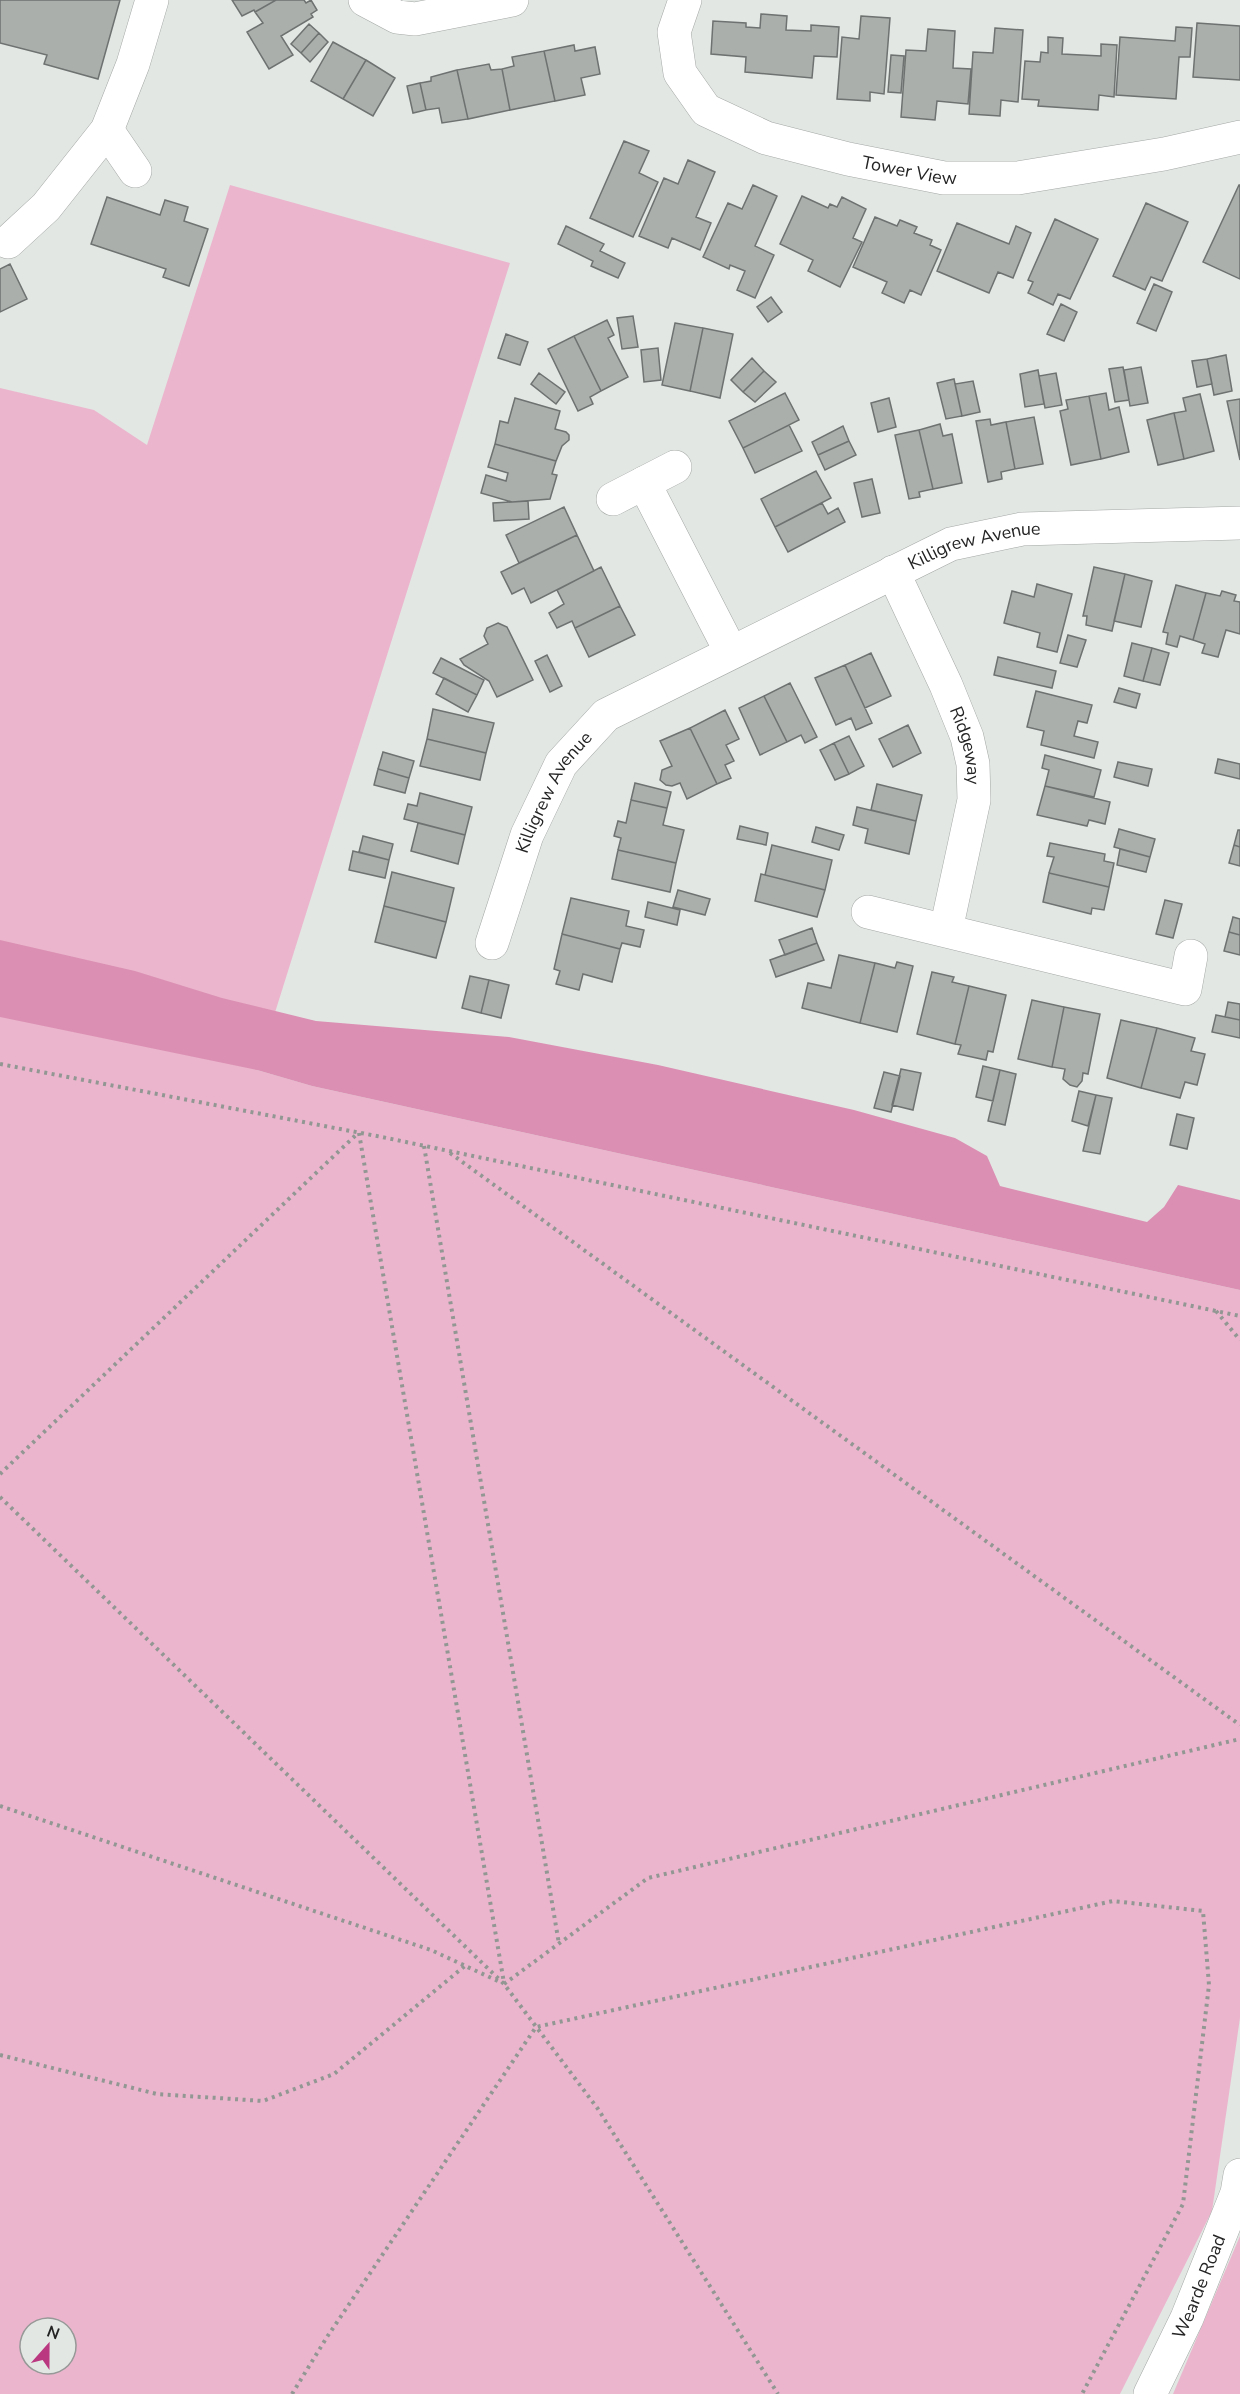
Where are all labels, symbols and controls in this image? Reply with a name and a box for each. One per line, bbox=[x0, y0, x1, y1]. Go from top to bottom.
street label: Tower View bbox=[860, 150, 957, 190]
street label: Killigrew Avenue bbox=[904, 516, 1041, 575]
street label: Ridgeway bbox=[944, 703, 986, 786]
street label: Killigrew Avenue bbox=[510, 726, 597, 856]
street label: Wearde Road bbox=[1167, 2231, 1231, 2343]
north arrow bbox=[18, 2316, 78, 2376]
text: N bbox=[43, 2321, 63, 2345]

